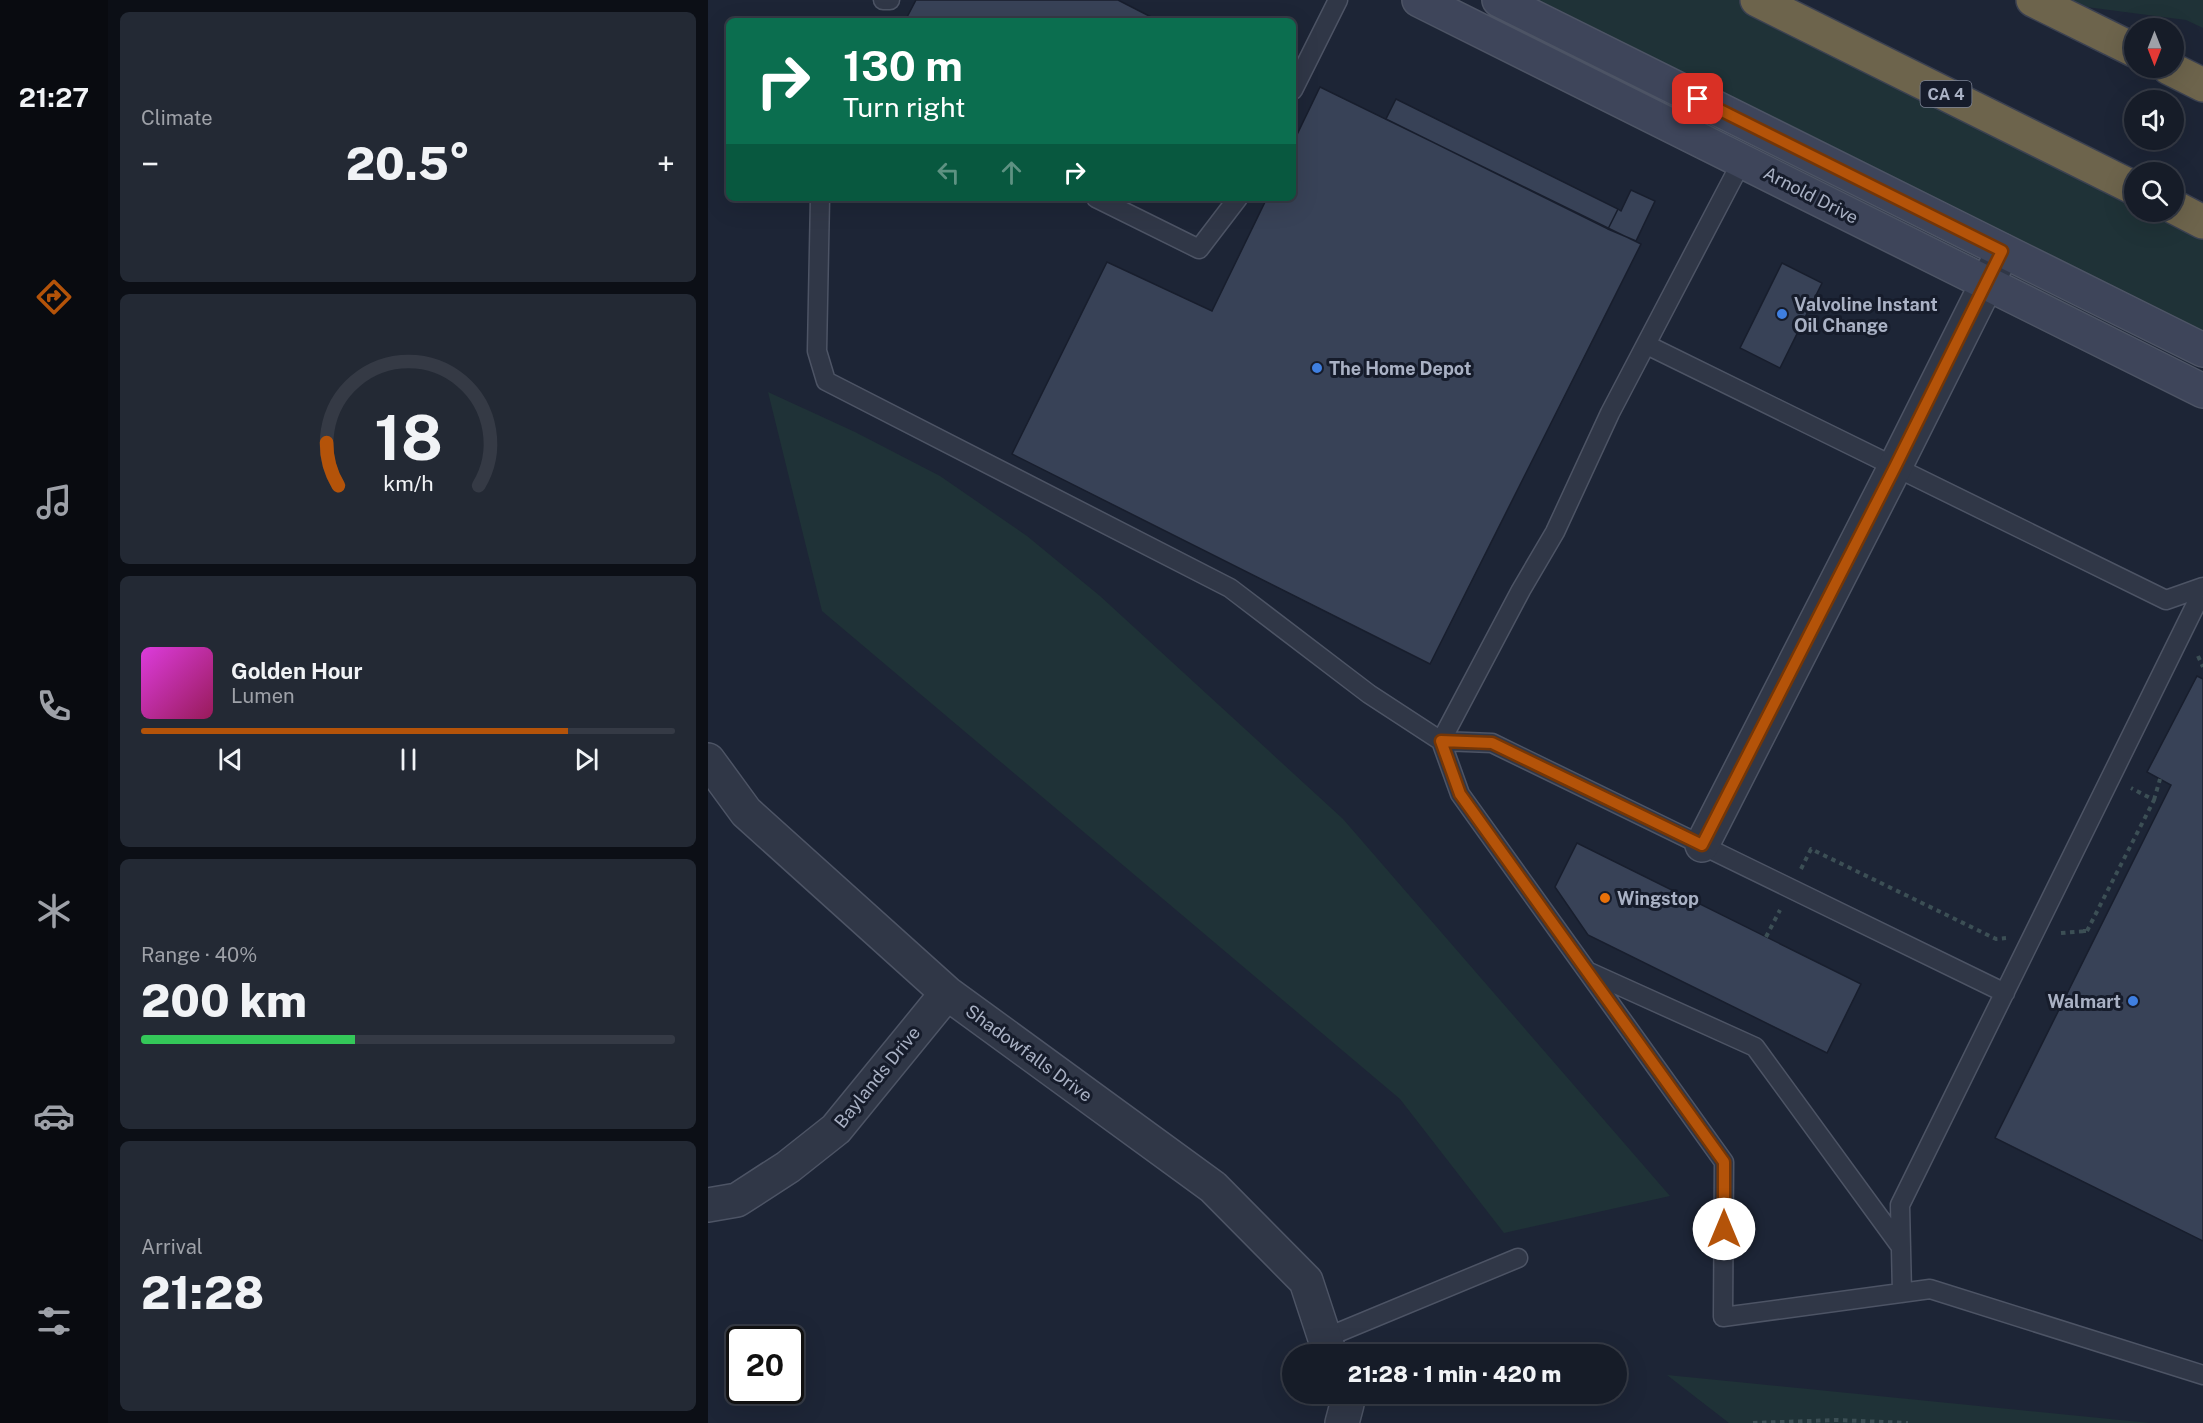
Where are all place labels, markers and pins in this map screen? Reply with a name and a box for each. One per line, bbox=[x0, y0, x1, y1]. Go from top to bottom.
pin bbox=[1672, 73, 1723, 124]
place label: Valvoline Instant Oil Change bbox=[1794, 294, 1938, 336]
marker: Valvoline Instant Oil Change bbox=[1775, 307, 1789, 321]
place label: The Home Depot bbox=[1329, 358, 1471, 379]
marker: The Home Depot bbox=[1310, 361, 1324, 375]
place label: Wingstop bbox=[1617, 888, 1699, 909]
marker: Wingstop bbox=[1598, 891, 1612, 905]
place label: Walmart bbox=[2047, 991, 2121, 1012]
marker: Walmart bbox=[2126, 994, 2140, 1008]

